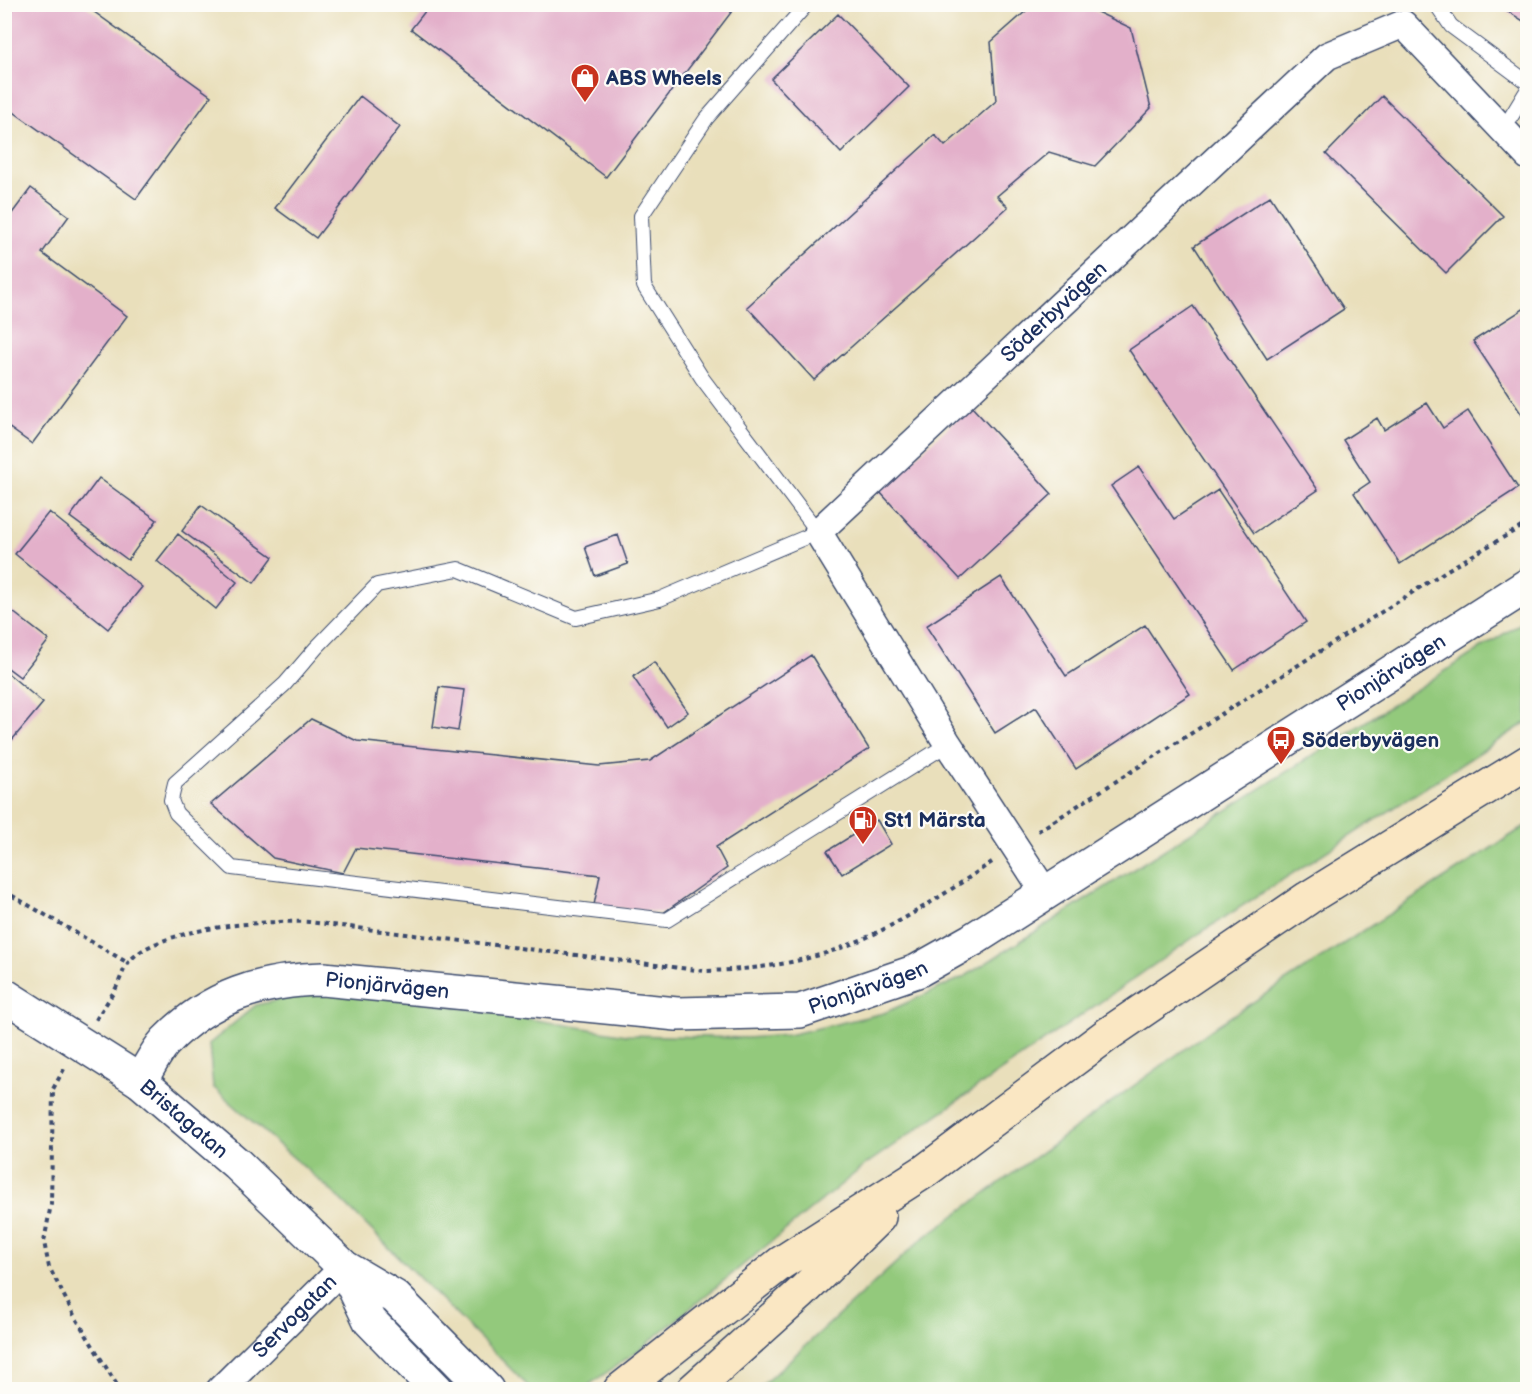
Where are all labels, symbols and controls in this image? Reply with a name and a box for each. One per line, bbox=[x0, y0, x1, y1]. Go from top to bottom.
shop icon: ABS Wheels bbox=[569, 62, 601, 104]
place label: ABS Wheels bbox=[605, 66, 722, 91]
street label: Söderbyvägen bbox=[995, 256, 1112, 367]
street label: Pionjärvägen bbox=[1332, 628, 1450, 717]
bus stop icon: Söderbyvägen bbox=[1265, 724, 1297, 766]
place label: Söderbyvägen bbox=[1302, 728, 1439, 753]
fuel station icon: St1 Märsta bbox=[847, 804, 879, 846]
place label: St1 Märsta bbox=[884, 808, 986, 833]
street label: Pionjärvägen bbox=[805, 955, 932, 1020]
street label: Pionjärvägen bbox=[324, 967, 451, 1004]
street label: Bristagatan bbox=[135, 1074, 234, 1164]
street label: Servogatan bbox=[247, 1269, 342, 1363]

